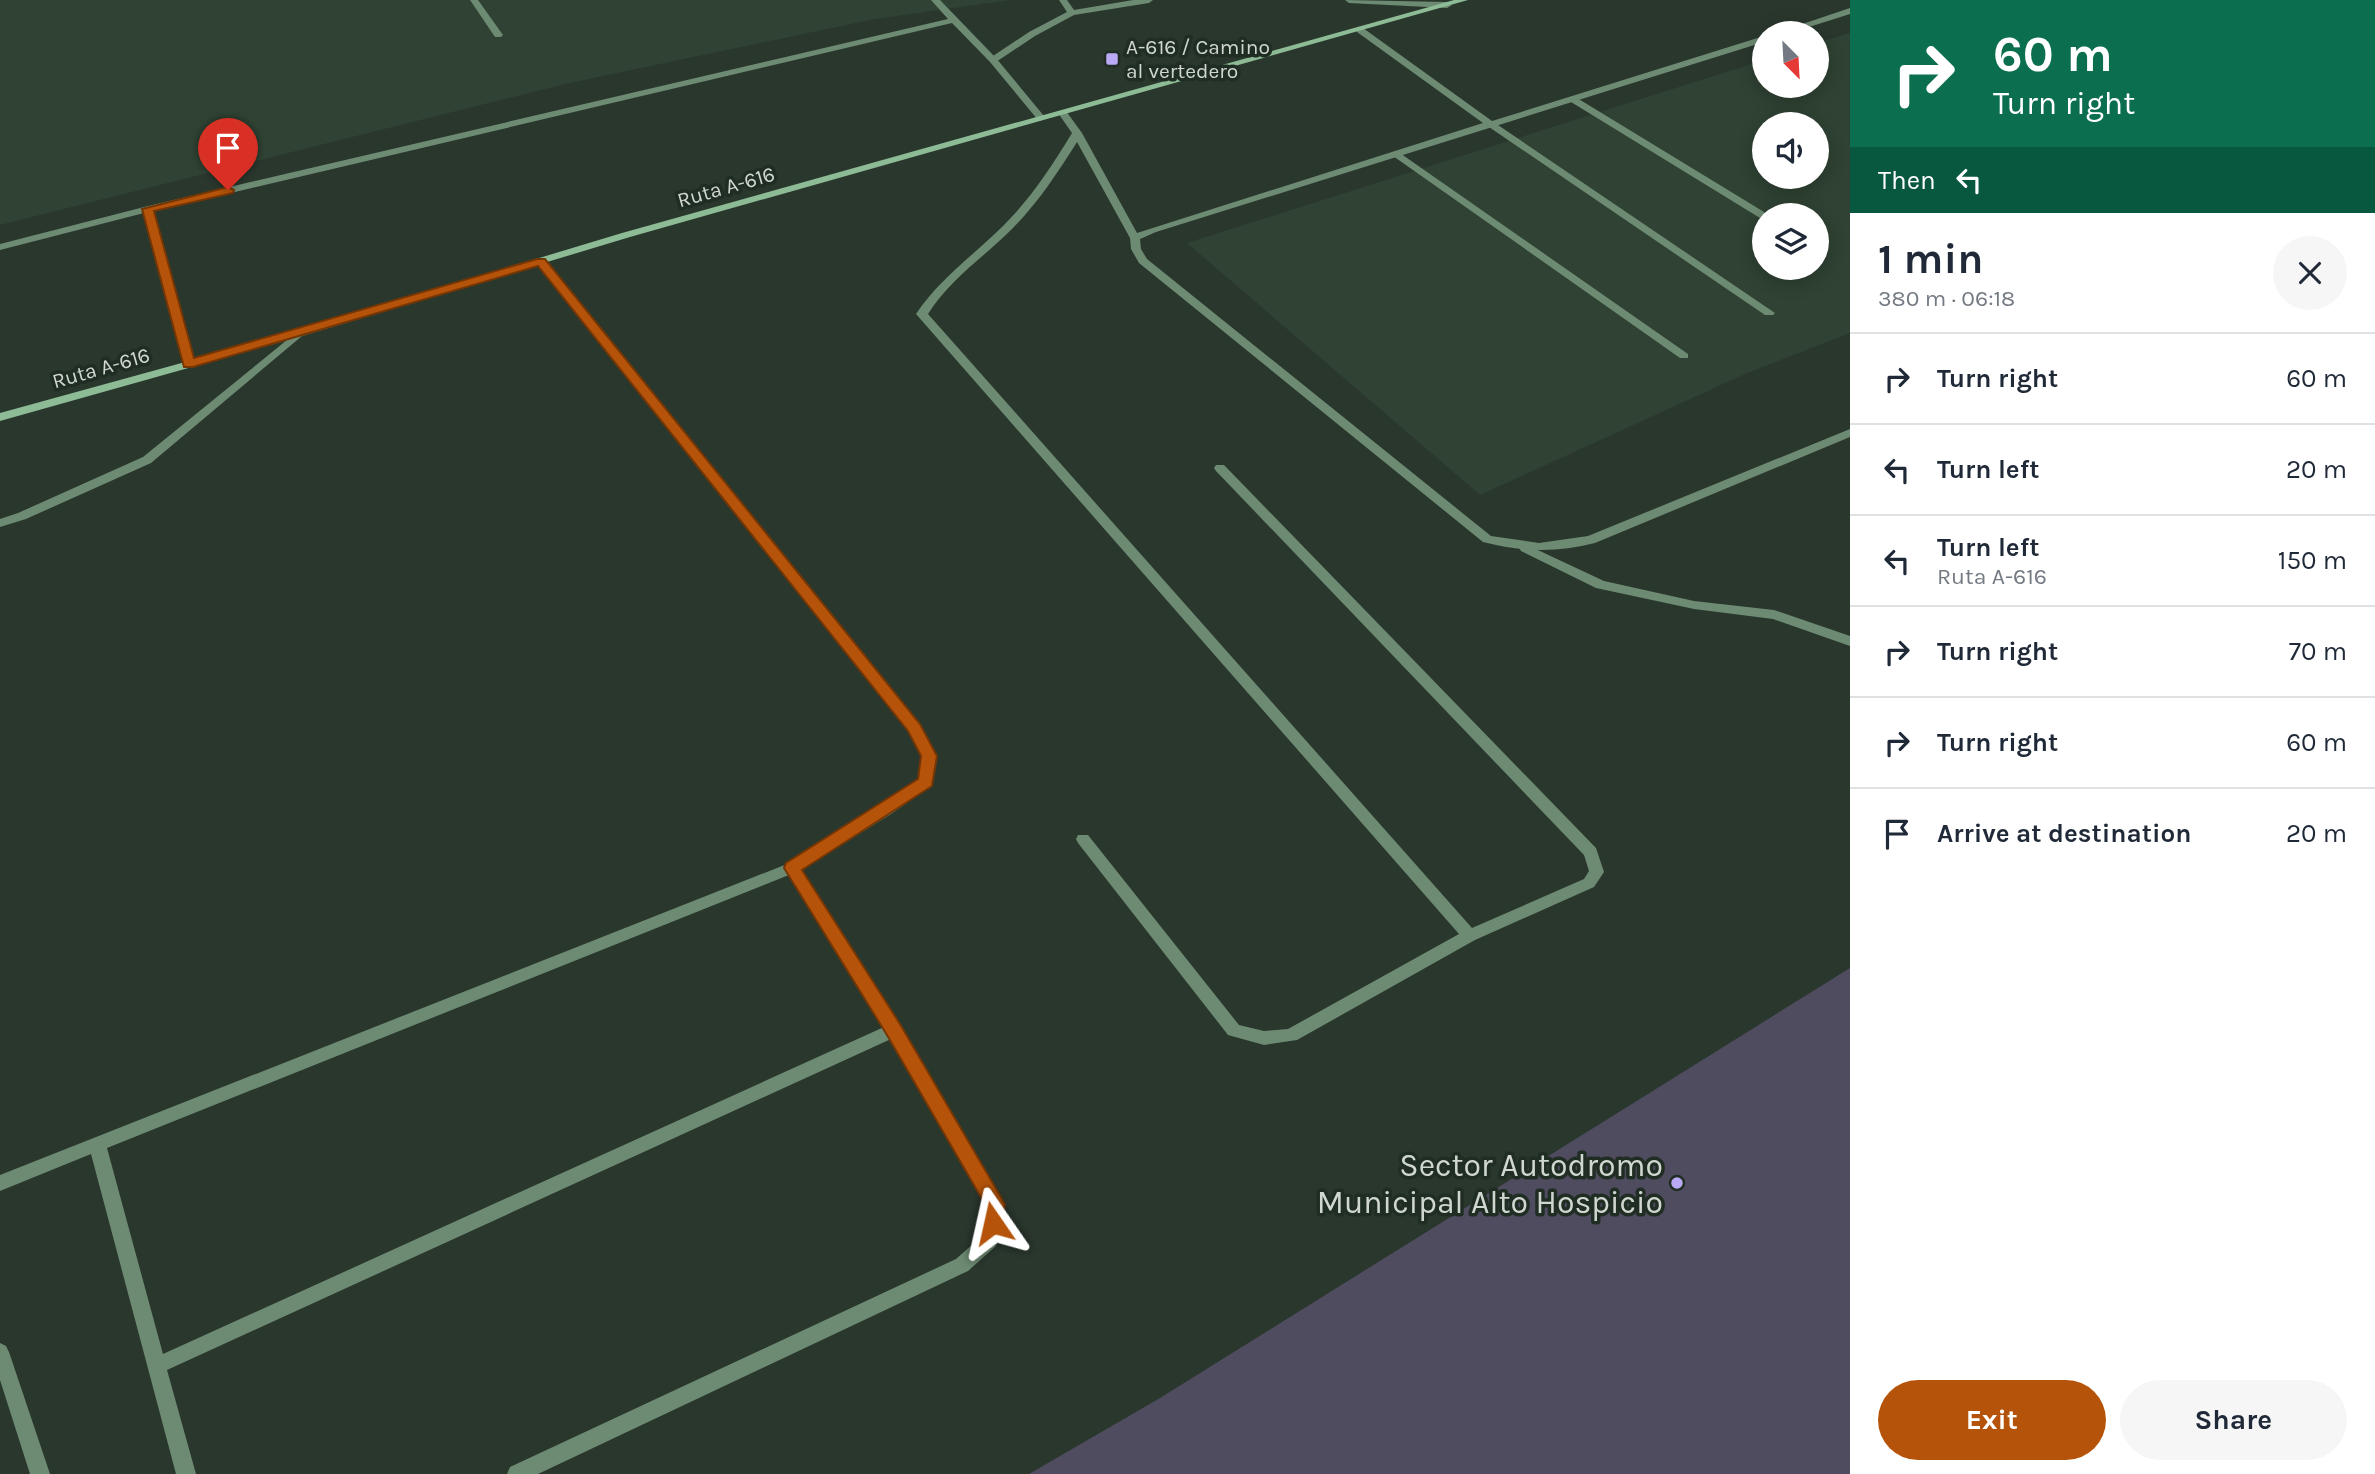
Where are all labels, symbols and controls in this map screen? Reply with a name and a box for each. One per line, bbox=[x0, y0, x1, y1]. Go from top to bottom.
north arrow bbox=[1752, 21, 1829, 98]
map controls bbox=[1752, 21, 1829, 280]
text: 60 m bbox=[1993, 26, 2113, 83]
icon: right bbox=[1878, 28, 1969, 119]
place label: A-616 / Camino al vertedero bbox=[1126, 35, 1270, 83]
marker: A-616 / Camino al vertedero bbox=[1104, 51, 1120, 67]
text: Turn right bbox=[1993, 85, 2135, 122]
button: sound bbox=[1752, 112, 1829, 189]
pin bbox=[198, 118, 258, 190]
icon: arrive bbox=[209, 129, 247, 167]
icon: left bbox=[1950, 161, 1988, 199]
street label: Ruta A-616 bbox=[674, 162, 778, 212]
text: Then bbox=[1878, 165, 1936, 196]
button: layers bbox=[1752, 203, 1829, 280]
text: 1 min bbox=[1878, 234, 1983, 284]
button: close bbox=[2273, 236, 2347, 310]
text: 380 m · 06:18 bbox=[1878, 285, 2015, 312]
street label: Ruta A-616 bbox=[49, 343, 153, 393]
icon: right bbox=[1878, 360, 1916, 398]
text: Turn right bbox=[1937, 363, 2058, 394]
text: 60 m bbox=[2286, 363, 2347, 394]
icon: left bbox=[1878, 451, 1916, 489]
text: Turn left bbox=[1937, 454, 2039, 485]
text: 20 m bbox=[2286, 454, 2347, 485]
text: Turn left bbox=[1937, 532, 2039, 563]
icon: left bbox=[1878, 542, 1916, 580]
text: 150 m bbox=[2278, 545, 2347, 576]
text: Ruta A-616 bbox=[1937, 563, 2047, 590]
icon: right bbox=[1878, 633, 1916, 671]
text: Turn right bbox=[1937, 636, 2058, 667]
text: 70 m bbox=[2289, 636, 2347, 667]
icon: right bbox=[1878, 724, 1916, 762]
text: Turn right bbox=[1937, 727, 2058, 758]
text: 60 m bbox=[2286, 727, 2347, 758]
icon: arrive bbox=[1878, 815, 1916, 853]
text: Arrive at destination bbox=[1937, 818, 2191, 849]
text: 20 m bbox=[2286, 818, 2347, 849]
place label: Sector Autodromo Municipal Alto Hospicio bbox=[1317, 1147, 1663, 1221]
marker: Sector Autodromo Municipal Alto Hospicio bbox=[1669, 1175, 1685, 1191]
position arrow bbox=[956, 1186, 1030, 1260]
button: Exit bbox=[1878, 1380, 2106, 1460]
button: Share bbox=[2120, 1380, 2347, 1460]

